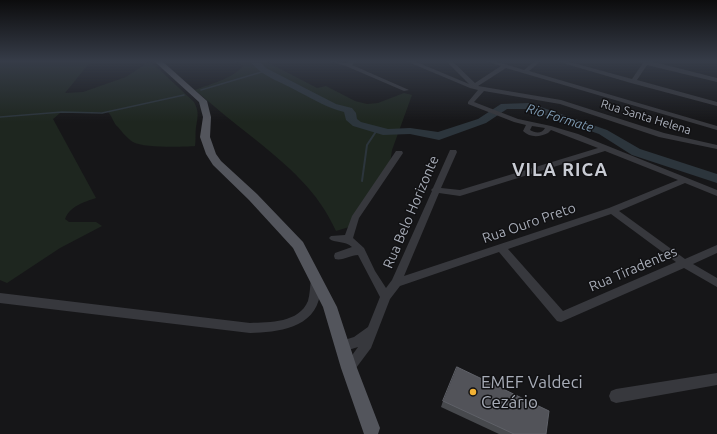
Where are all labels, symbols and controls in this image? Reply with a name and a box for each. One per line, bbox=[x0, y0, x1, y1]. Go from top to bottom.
street label: Rua Santa Helena bbox=[599, 96, 693, 138]
water label: Rio Formate bbox=[525, 100, 595, 136]
street label: Rua Belo Horizonte bbox=[380, 153, 442, 271]
district label: VILA RICA bbox=[512, 159, 608, 181]
street label: Rua Ouro Preto bbox=[480, 199, 578, 247]
street label: Rua Tiradentes bbox=[586, 243, 680, 295]
place label: EMEF Valdeci Cezário bbox=[481, 372, 583, 412]
marker: EMEF Valdeci Cezário bbox=[468, 387, 478, 397]

